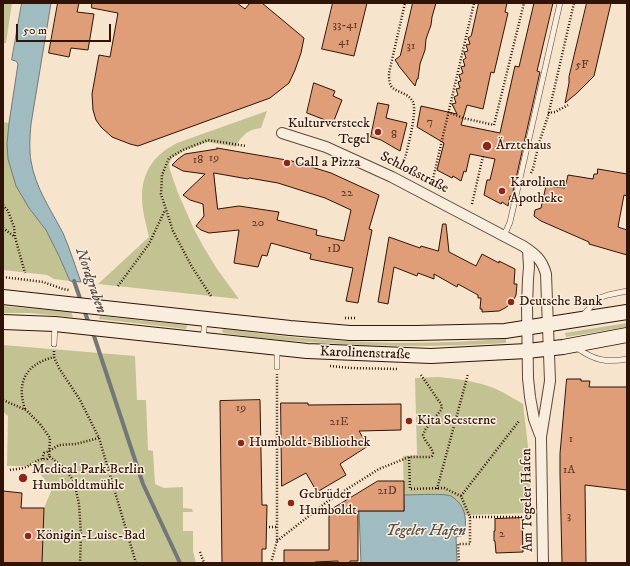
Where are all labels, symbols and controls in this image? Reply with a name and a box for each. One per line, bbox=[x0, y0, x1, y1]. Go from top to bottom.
scale bar bbox=[18, 16, 113, 42]
house number: 33-41 bbox=[332, 19, 358, 33]
text: 50 m bbox=[23, 23, 47, 38]
house number: 41 bbox=[338, 36, 350, 50]
house number: 31 bbox=[407, 40, 415, 54]
house number: 5F bbox=[575, 59, 589, 73]
place label: Kulturversteck Tegel bbox=[288, 116, 370, 148]
house number: 7 bbox=[427, 116, 433, 130]
marker: Kulturversteck Tegel bbox=[373, 127, 383, 137]
house number: 8 bbox=[391, 129, 397, 143]
place label: Ärztehaus bbox=[496, 138, 551, 154]
marker: Ärztehaus bbox=[481, 140, 493, 152]
street label: Schloßstraße bbox=[377, 149, 451, 197]
house number: 19 bbox=[209, 152, 219, 166]
house number: 18 bbox=[193, 154, 203, 168]
place label: Call a Pizza bbox=[295, 155, 360, 171]
marker: Call a Pizza bbox=[282, 158, 292, 168]
place label: Karolinen Apotheke bbox=[510, 175, 566, 208]
marker: Karolinen Apotheke bbox=[497, 186, 507, 196]
house number: 22 bbox=[341, 187, 353, 201]
house number: 20 bbox=[252, 217, 264, 231]
house number: 1D bbox=[327, 243, 341, 257]
water label: Nordgraben bbox=[70, 246, 110, 316]
place label: Deutsche Bank bbox=[519, 294, 602, 310]
marker: Deutsche Bank bbox=[506, 297, 516, 307]
street label: Karolinenstraße bbox=[319, 344, 411, 364]
house number: 19 bbox=[236, 402, 246, 416]
place label: Kita Seesterne bbox=[417, 413, 496, 429]
house number: 21E bbox=[330, 416, 348, 430]
marker: Kita Seesterne bbox=[404, 416, 414, 426]
house number: 1 bbox=[569, 433, 573, 447]
place label: Humboldt-Bibliothek bbox=[249, 435, 370, 451]
marker: Humboldt-Bibliothek bbox=[236, 438, 246, 448]
street label: Am Tegeler Hafen bbox=[519, 448, 537, 552]
place label: Medical Park Berlin Humboldtmühle bbox=[32, 462, 144, 494]
house number: 1A bbox=[563, 464, 575, 478]
marker: Medical Park Berlin Humboldtmühle bbox=[17, 472, 29, 484]
house number: 21D bbox=[377, 485, 397, 499]
place label: Gebrüder Humboldt bbox=[299, 487, 357, 520]
marker: Gebrüder Humboldt bbox=[286, 498, 296, 508]
house number: 3 bbox=[567, 510, 571, 524]
water label: Tegeler Hafen bbox=[386, 523, 466, 541]
place label: Königin-Luise-Bad bbox=[36, 528, 145, 544]
house number: 2 bbox=[499, 528, 505, 542]
marker: Königin-Luise-Bad bbox=[23, 531, 33, 541]

